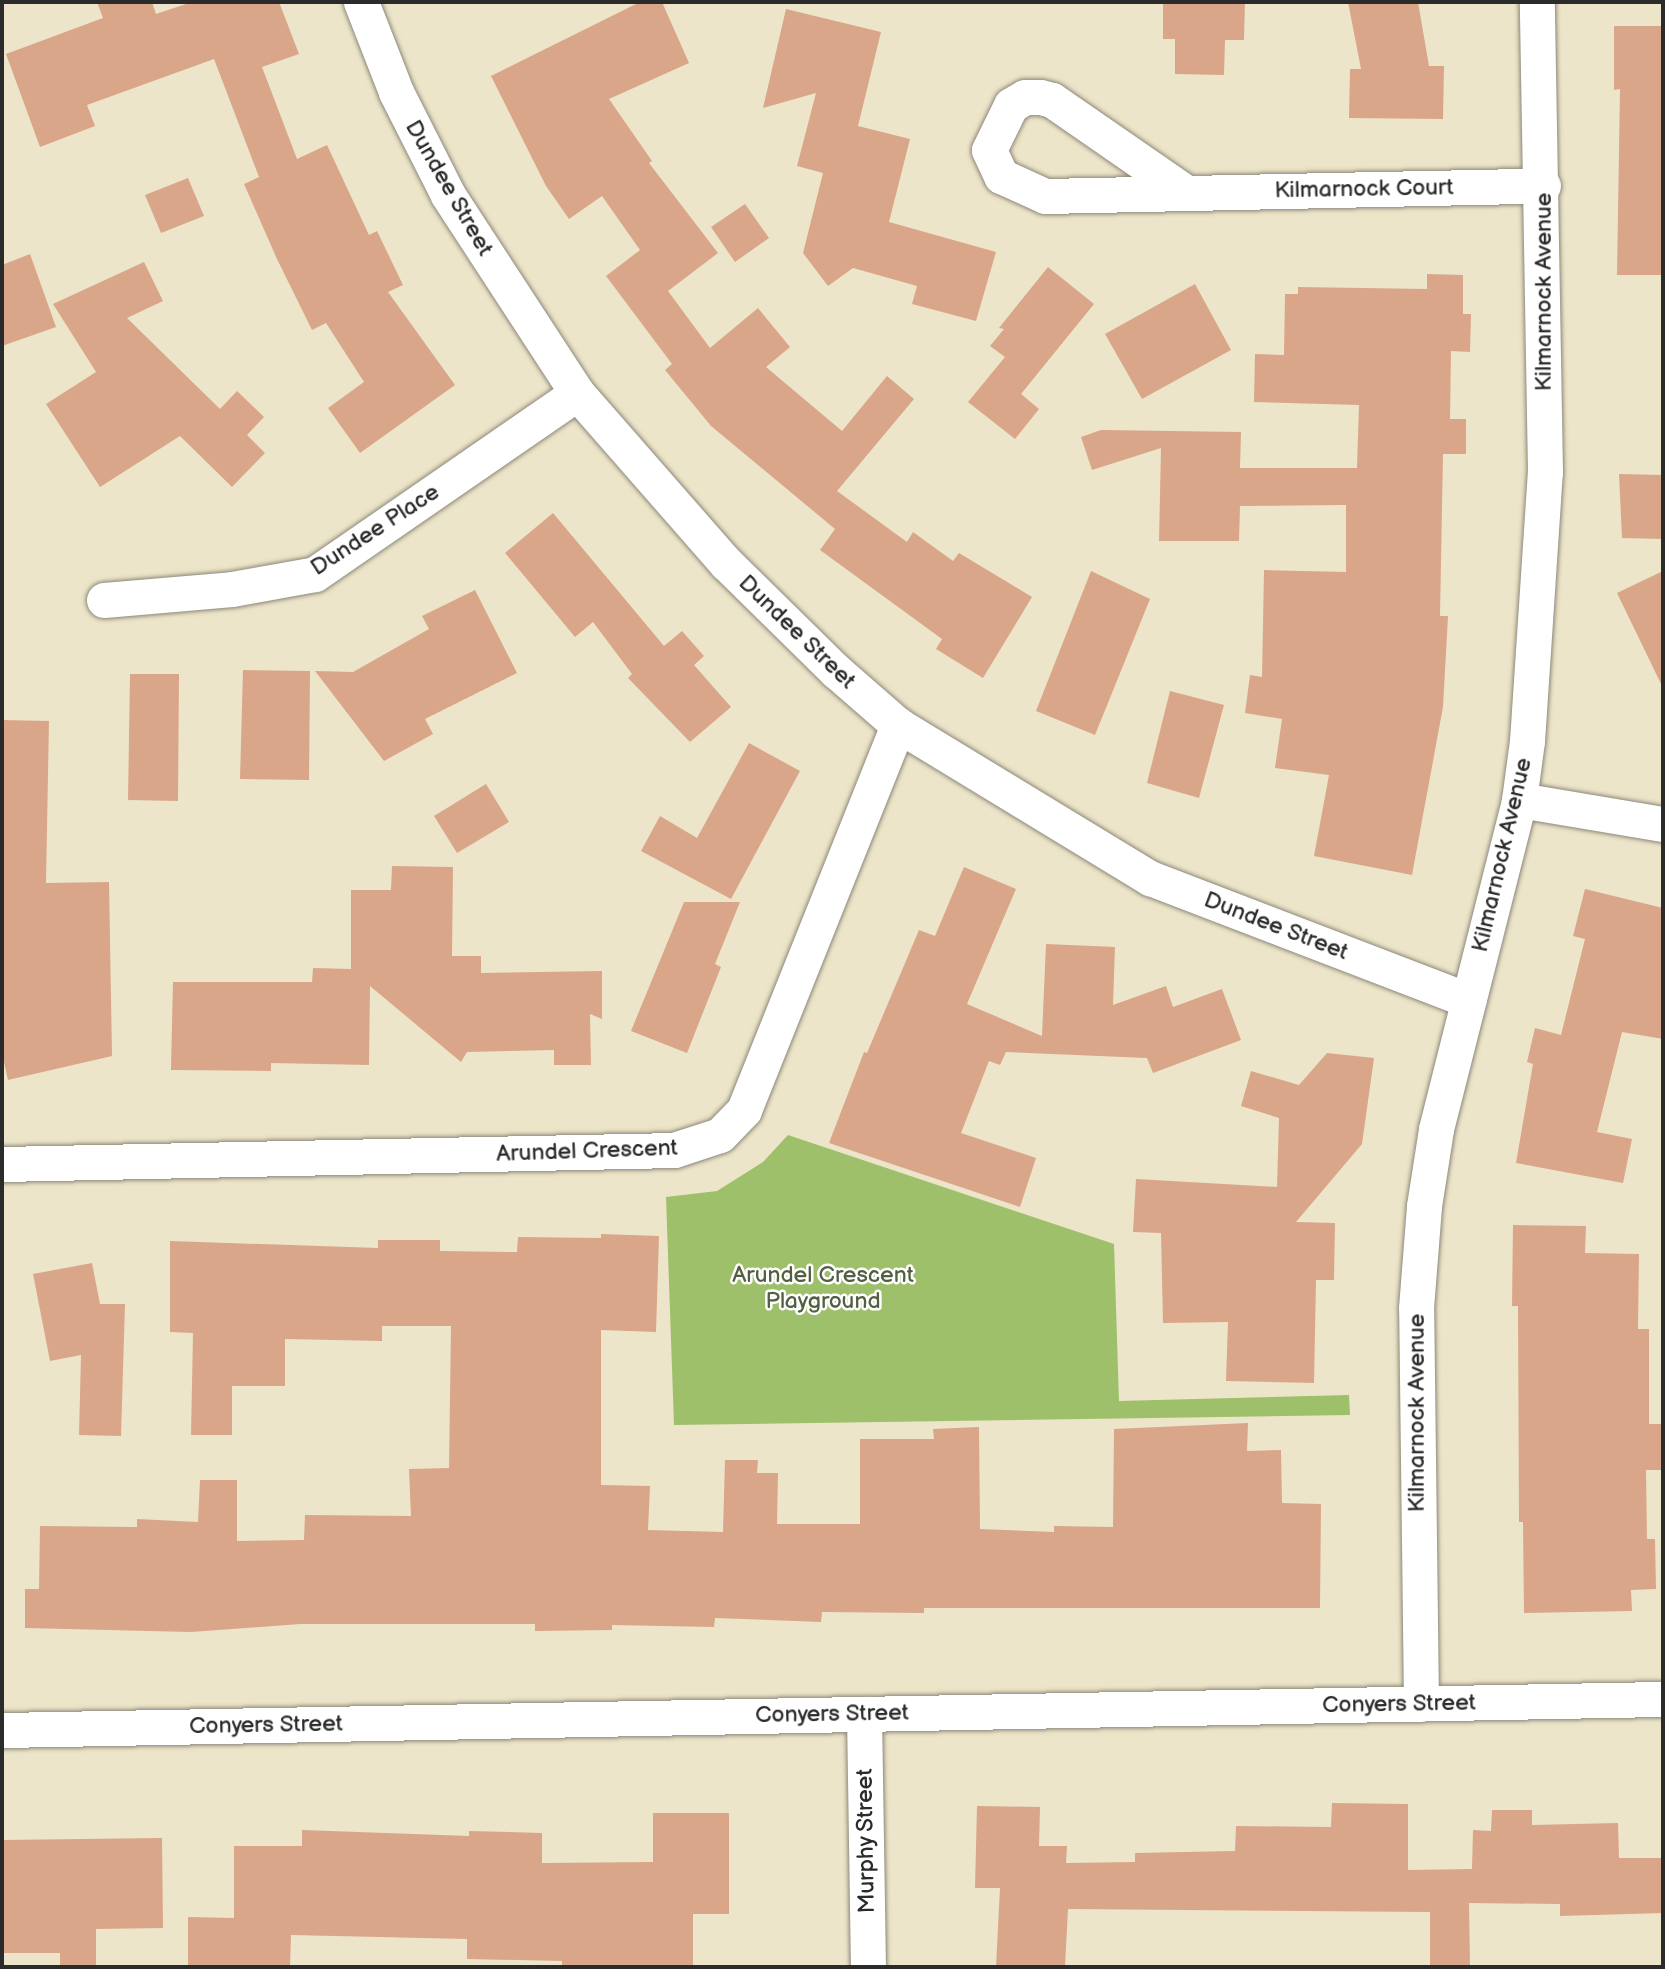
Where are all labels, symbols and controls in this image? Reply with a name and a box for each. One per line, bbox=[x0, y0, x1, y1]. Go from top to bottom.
street label: Dundee Street bbox=[399, 115, 499, 261]
street label: Kilmarnock Court bbox=[1274, 174, 1454, 204]
street label: Kilmarnock Avenue bbox=[1530, 193, 1558, 391]
street label: Dundee Place bbox=[306, 478, 444, 582]
street label: Dundee Street bbox=[733, 569, 861, 695]
street label: Kilmarnock Avenue bbox=[1466, 755, 1538, 955]
street label: Dundee Street bbox=[1200, 886, 1352, 966]
street label: Arundel Crescent bbox=[496, 1134, 678, 1168]
park label: Arundel Crescent Playground bbox=[732, 1261, 914, 1315]
street label: Kilmarnock Avenue bbox=[1403, 1314, 1431, 1512]
street label: Conyers Street bbox=[1322, 1689, 1476, 1719]
street label: Conyers Street bbox=[755, 1699, 909, 1729]
street label: Conyers Street bbox=[189, 1710, 343, 1740]
street label: Murphy Street bbox=[851, 1767, 881, 1915]

